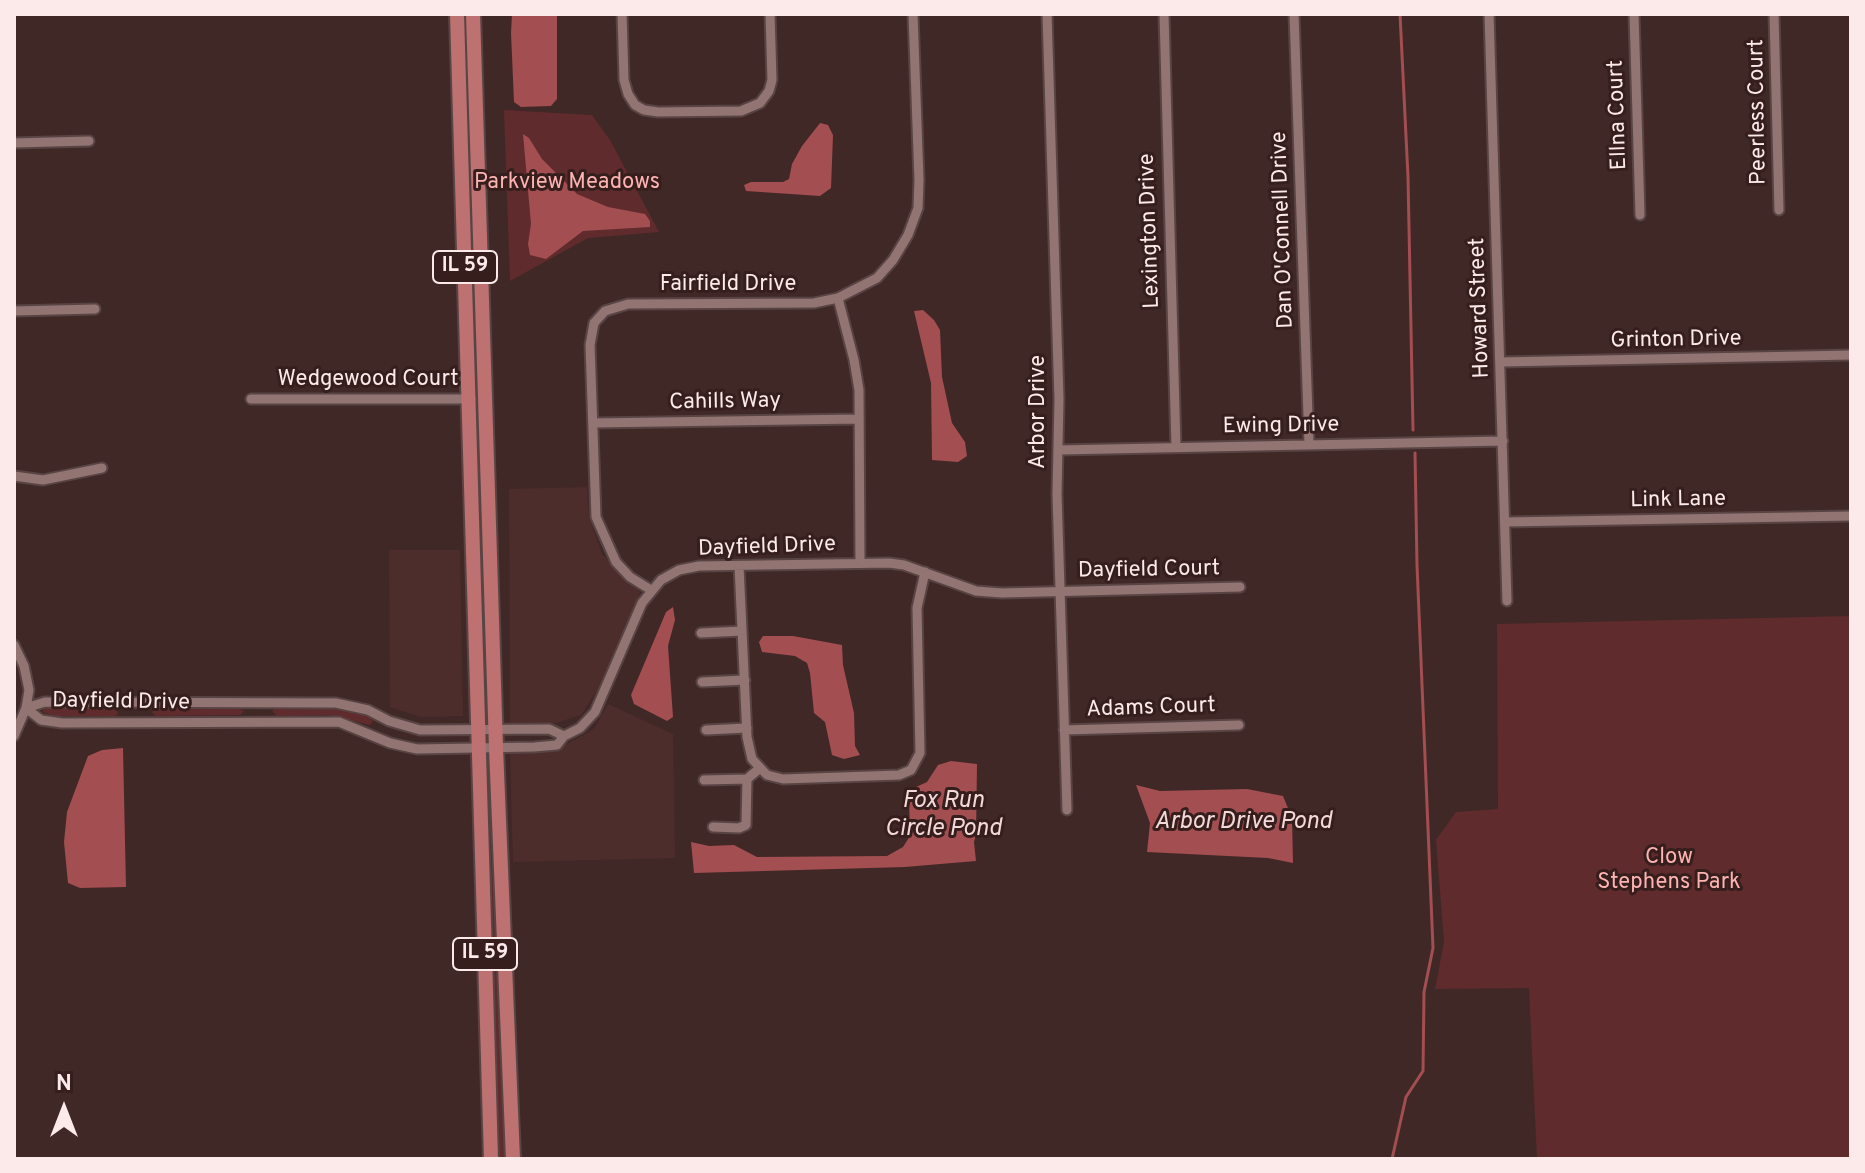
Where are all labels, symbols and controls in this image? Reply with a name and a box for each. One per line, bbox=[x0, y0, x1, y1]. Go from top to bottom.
street label: Peerless Court bbox=[1745, 39, 1773, 185]
street label: Ellna Court bbox=[1604, 59, 1634, 171]
street label: Dan O'Connell Drive bbox=[1267, 131, 1301, 329]
street label: Lexington Drive bbox=[1135, 153, 1167, 309]
park label: Parkview Meadows bbox=[474, 171, 660, 197]
street label: Howard Street bbox=[1465, 237, 1497, 379]
road number: IL 59 bbox=[433, 251, 497, 283]
street label: Fairfield Drive bbox=[660, 273, 796, 299]
street label: Grinton Drive bbox=[1610, 327, 1742, 355]
street label: Arbor Drive bbox=[1027, 355, 1053, 469]
street label: Wedgewood Court bbox=[277, 368, 459, 394]
street label: Cahills Way bbox=[669, 389, 781, 417]
street label: Ewing Drive bbox=[1222, 413, 1340, 441]
street label: Link Lane bbox=[1630, 487, 1726, 515]
street label: Dayfield Drive bbox=[698, 532, 836, 564]
street label: Dayfield Court bbox=[1078, 557, 1220, 585]
street label: Dayfield Drive bbox=[52, 689, 190, 717]
street label: Adams Court bbox=[1086, 694, 1216, 724]
water label: Fox Run Circle Pond bbox=[884, 788, 1002, 844]
water label: Arbor Drive Pond bbox=[1154, 809, 1332, 837]
park label: Clow Stephens Park bbox=[1597, 846, 1741, 898]
road number: IL 59 bbox=[453, 938, 517, 970]
north arrow bbox=[24, 1069, 104, 1149]
text: N bbox=[56, 1071, 72, 1098]

